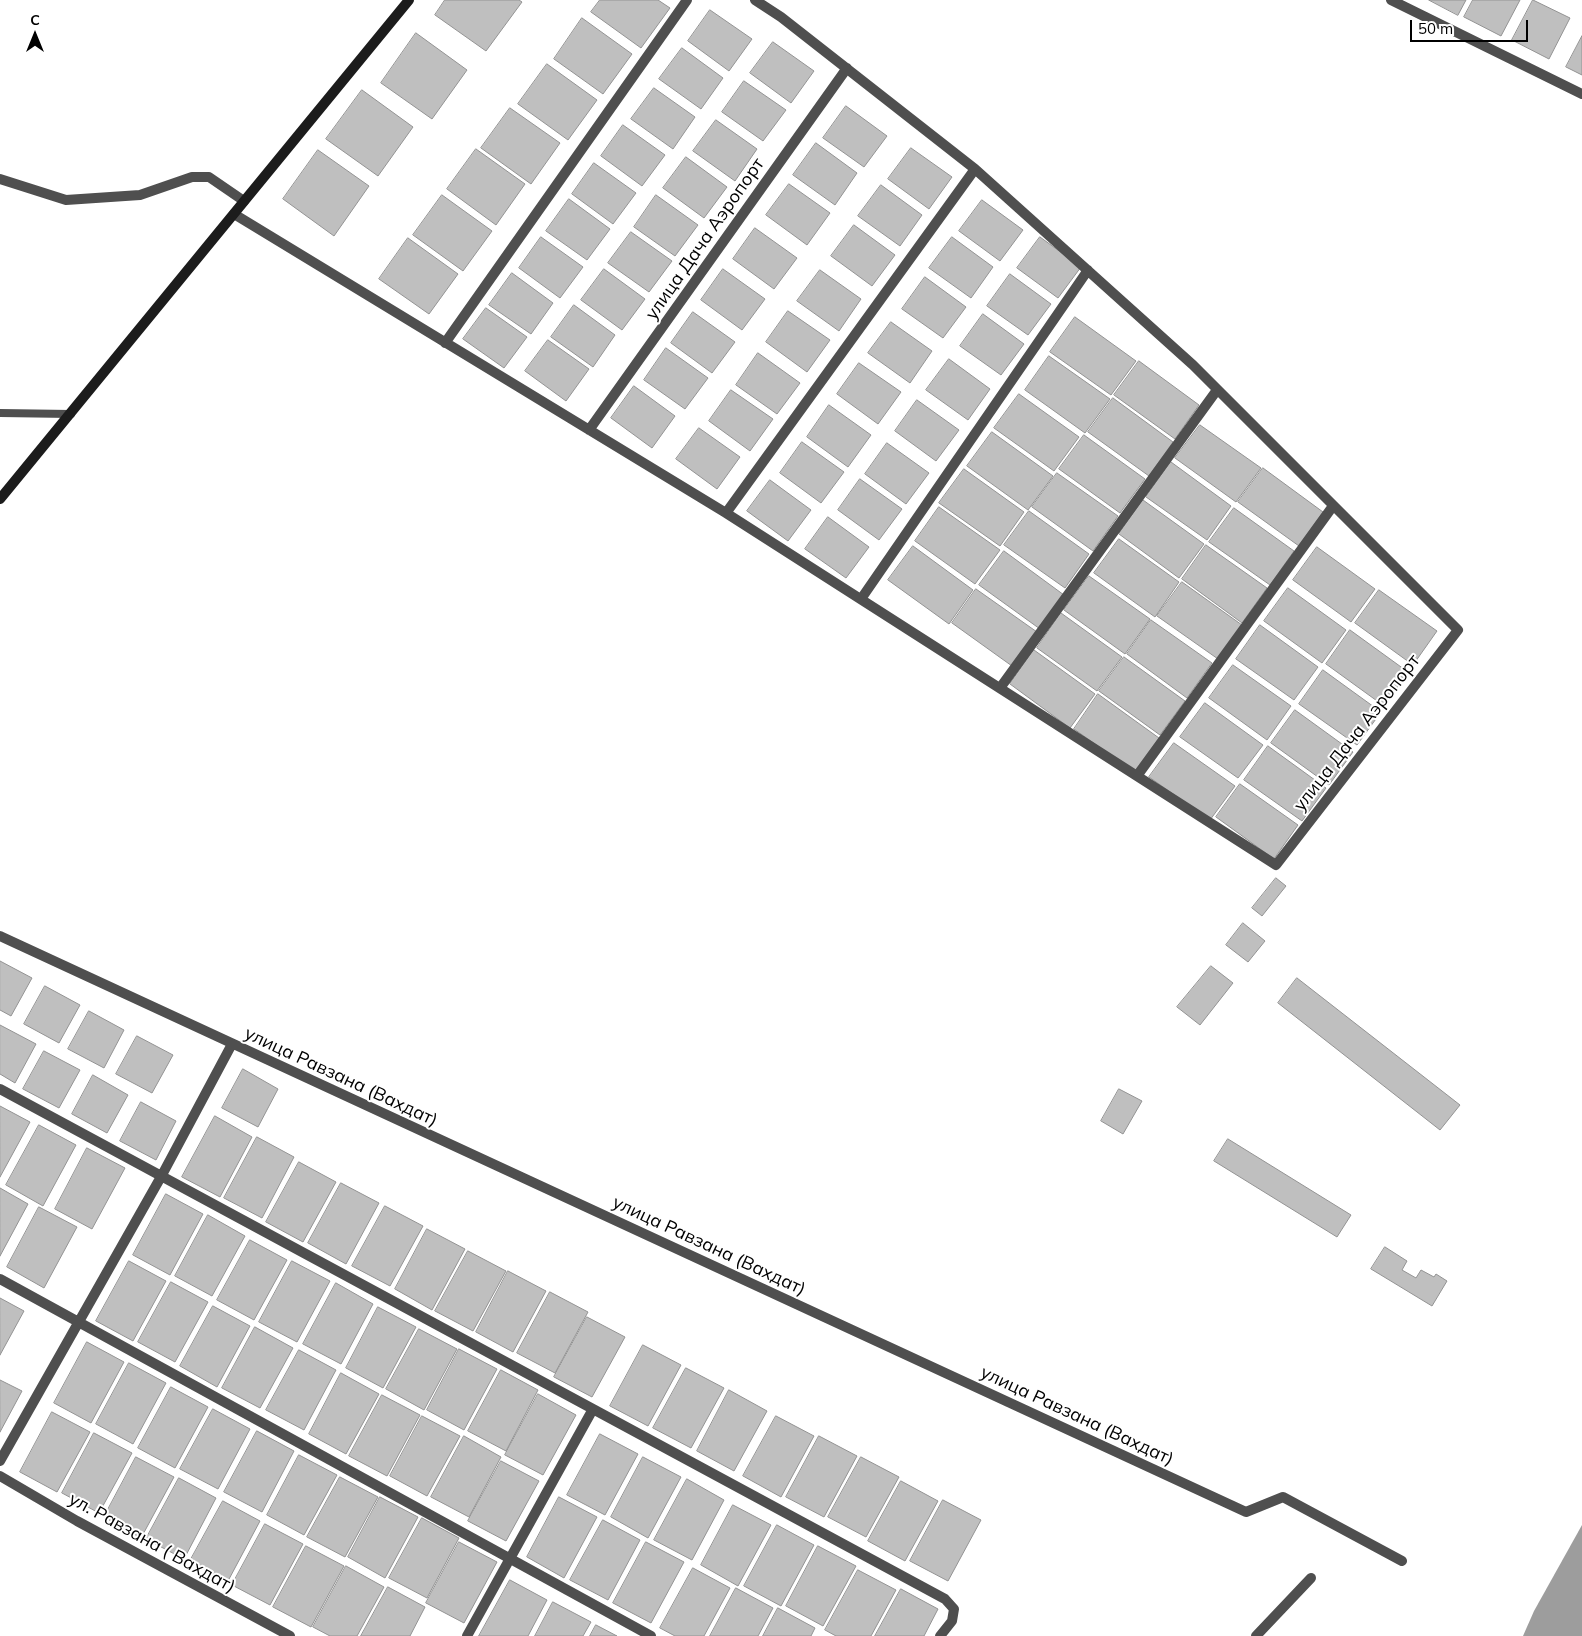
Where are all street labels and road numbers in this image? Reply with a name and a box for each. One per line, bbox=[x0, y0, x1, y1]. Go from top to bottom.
street label: улица Дача Аэропорт bbox=[641, 154, 769, 324]
street label: улица Дача Аэропорт bbox=[1289, 650, 1425, 816]
street label: улица Равзана (Вахдат) bbox=[241, 1023, 441, 1131]
street label: улица Равзана (Вахдат) bbox=[609, 1192, 809, 1300]
street label: улица Равзана (Вахдат) bbox=[977, 1362, 1177, 1470]
street label: ул. Равзана ( Вахдат) bbox=[65, 1488, 239, 1598]

